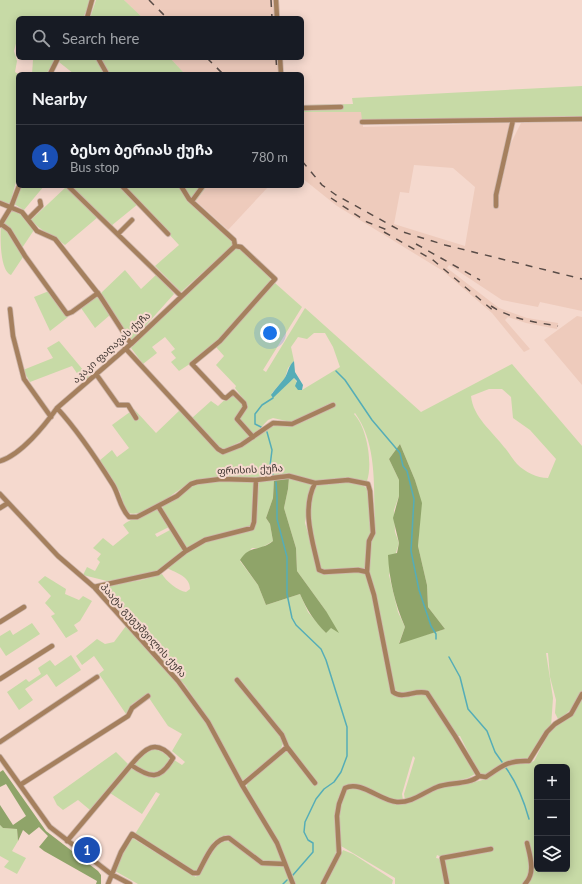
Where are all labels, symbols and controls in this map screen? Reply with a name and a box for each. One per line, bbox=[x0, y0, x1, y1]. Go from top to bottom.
search box bbox=[16, 16, 304, 60]
icon: search bbox=[30, 27, 52, 49]
text: Search here bbox=[62, 29, 139, 47]
text: Nearby bbox=[32, 88, 87, 109]
text: ბესო ბერიას ქუჩა bbox=[70, 140, 213, 158]
text: 1 bbox=[41, 149, 49, 165]
text: 780 m bbox=[251, 149, 288, 165]
text: Bus stop bbox=[70, 159, 119, 175]
street label: აკაკი ფაღავას ქუჩა bbox=[69, 309, 153, 386]
your location bbox=[260, 323, 280, 343]
street label: ფრისის ქუჩა bbox=[217, 461, 283, 478]
street label: პაატა გუგუშვილის ქუჩა bbox=[98, 581, 189, 680]
map controls bbox=[534, 764, 570, 872]
button: + bbox=[534, 764, 570, 800]
button: − bbox=[534, 800, 570, 836]
pin: 1 bbox=[74, 835, 100, 865]
button: layers bbox=[534, 836, 570, 872]

